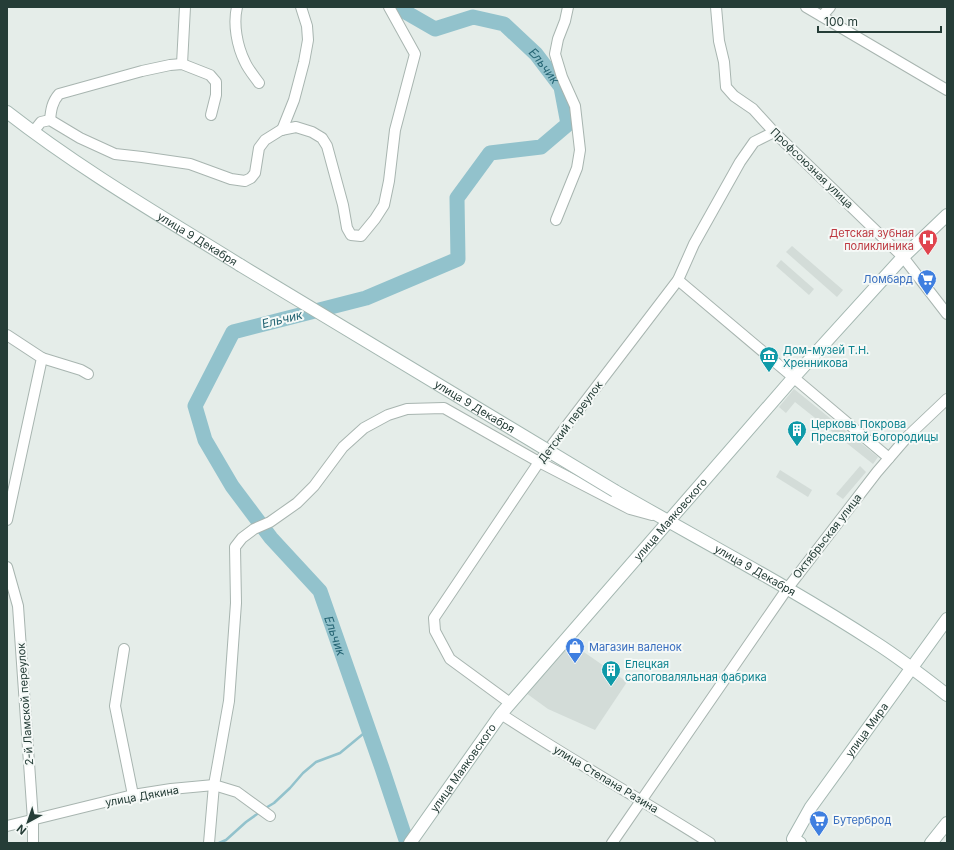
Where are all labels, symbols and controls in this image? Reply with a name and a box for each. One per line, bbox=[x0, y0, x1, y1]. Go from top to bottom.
scale bar bbox=[818, 8, 941, 34]
text: 100 m bbox=[824, 14, 858, 29]
water label: Ельчик bbox=[526, 44, 563, 87]
street label: Профсоюзная улица bbox=[768, 125, 856, 211]
street label: улица 9 Декабря bbox=[155, 209, 240, 269]
place label: Детская зубная поликлиника bbox=[829, 226, 914, 253]
hospital icon: Детская зубная поликлиника bbox=[917, 228, 939, 256]
supermarket icon: Ломбард bbox=[916, 268, 938, 296]
place label: Ломбард bbox=[863, 272, 913, 286]
water label: Ельчик bbox=[260, 307, 304, 331]
place label: Дом-музей Т.Н. Хренникова bbox=[783, 343, 869, 370]
museum icon: Дом-музей Т.Н. Хренникова bbox=[758, 345, 780, 373]
street label: улица 9 Декабря bbox=[432, 377, 517, 436]
street label: Детский переулок bbox=[535, 378, 605, 466]
place label: Церковь Покрова Пресвятой Богородицы bbox=[811, 417, 938, 444]
building icon: Церковь Покрова Пресвятой Богородицы bbox=[786, 419, 808, 447]
street label: улица Маяковского bbox=[631, 475, 710, 563]
street label: Октябрьская улица bbox=[790, 491, 864, 581]
street label: улица 9 Декабря bbox=[712, 541, 798, 599]
water label: Ельчик bbox=[322, 614, 350, 658]
shop icon: Магазин валенок bbox=[564, 636, 586, 664]
place label: Магазин валенок bbox=[589, 640, 682, 654]
street label: 2-й Ламской переулок bbox=[14, 642, 36, 766]
place label: Елецкая сапоговаляльная фабрика bbox=[625, 657, 767, 684]
building icon: Елецкая сапоговаляльная фабрика bbox=[600, 659, 622, 687]
street label: улица Мира bbox=[842, 700, 891, 760]
street label: улица Маяковского bbox=[427, 721, 499, 815]
street label: улица Степана Разина bbox=[551, 742, 661, 816]
street label: улица Дякина bbox=[104, 783, 180, 809]
north arrow bbox=[8, 802, 48, 842]
supermarket icon: Бутерброд bbox=[808, 809, 830, 837]
place label: Бутерброд bbox=[833, 813, 891, 827]
text: N bbox=[14, 822, 29, 838]

